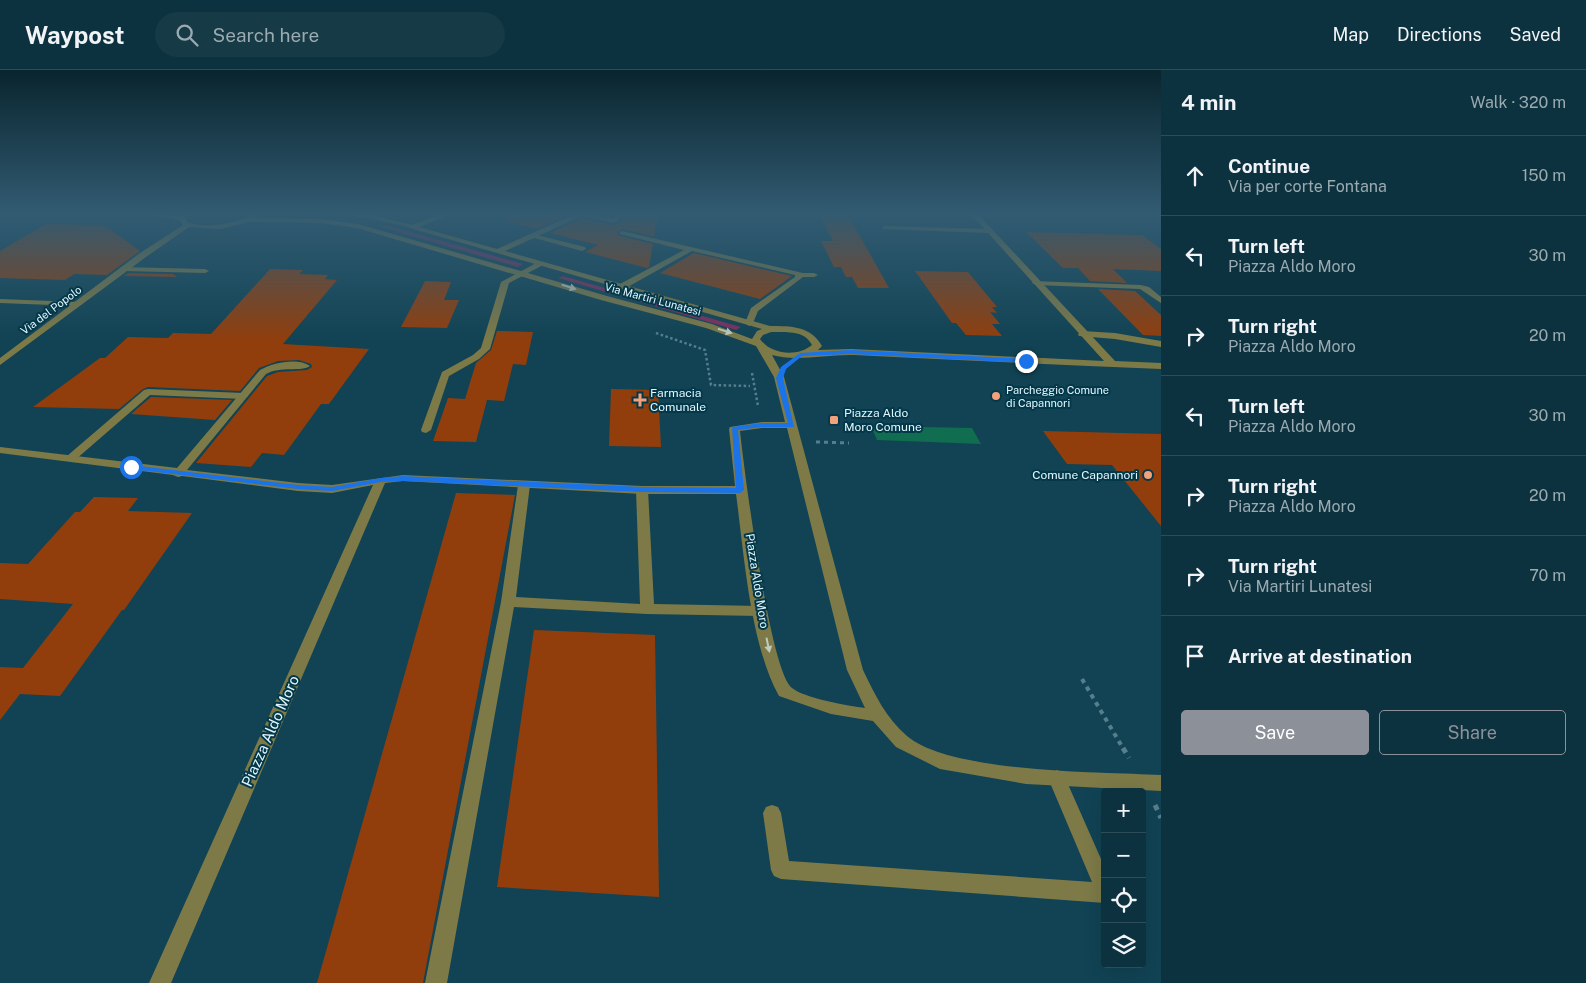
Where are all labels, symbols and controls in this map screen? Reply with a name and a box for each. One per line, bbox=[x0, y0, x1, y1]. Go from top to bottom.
search box bbox=[155, 12, 505, 57]
text: Waypost bbox=[25, 21, 125, 49]
icon: search bbox=[173, 21, 201, 49]
text: Search here bbox=[213, 24, 319, 46]
text: Map bbox=[1332, 24, 1369, 45]
text: Directions bbox=[1397, 24, 1482, 45]
text: Saved bbox=[1510, 24, 1561, 45]
text: 4 min bbox=[1181, 90, 1236, 115]
text: Walk · 320 m bbox=[1470, 93, 1566, 112]
text: Continue bbox=[1228, 155, 1310, 177]
icon: ahead bbox=[1181, 162, 1209, 190]
text: 150 m bbox=[1522, 166, 1566, 185]
text: Via per corte Fontana bbox=[1228, 177, 1387, 196]
text: Turn left bbox=[1228, 235, 1305, 257]
icon: left bbox=[1181, 242, 1209, 270]
text: 30 m bbox=[1529, 246, 1566, 265]
text: Piazza Aldo Moro bbox=[1228, 257, 1356, 276]
street label: Via Martiri Lunatesi bbox=[604, 280, 702, 318]
street label: Via del Popolo bbox=[18, 283, 84, 337]
one-way arrow bbox=[561, 284, 576, 292]
text: Turn right bbox=[1228, 315, 1317, 337]
icon: right bbox=[1181, 322, 1209, 350]
text: 20 m bbox=[1529, 326, 1566, 345]
one-way arrow bbox=[718, 327, 733, 335]
text: Piazza Aldo Moro bbox=[1228, 337, 1356, 356]
route end bbox=[1015, 350, 1038, 373]
place label: Parcheggio Comune di Capannori bbox=[1006, 384, 1109, 409]
place label: Farmacia Comunale bbox=[650, 386, 706, 414]
marker: Parcheggio Comune di Capannori bbox=[990, 390, 1002, 402]
marker: Farmacia Comunale bbox=[634, 394, 646, 406]
text: Turn left bbox=[1228, 395, 1305, 417]
icon: left bbox=[1181, 402, 1209, 430]
place label: Piazza Aldo Moro Comune bbox=[844, 406, 922, 434]
text: 30 m bbox=[1529, 406, 1566, 425]
marker: Piazza Aldo Moro Comune bbox=[828, 414, 840, 426]
text: Piazza Aldo Moro bbox=[1228, 417, 1356, 436]
route start bbox=[120, 456, 143, 479]
place label: Comune Capannori bbox=[1032, 468, 1138, 482]
marker: Comune Capannori bbox=[1142, 469, 1154, 481]
text: Turn right bbox=[1228, 475, 1317, 497]
icon: right bbox=[1181, 482, 1209, 510]
text: 20 m bbox=[1529, 486, 1566, 505]
text: Piazza Aldo Moro bbox=[1228, 497, 1356, 516]
street label: Piazza Aldo Moro bbox=[743, 533, 771, 630]
text: Turn right bbox=[1228, 555, 1317, 577]
icon: right bbox=[1181, 562, 1209, 590]
text: 70 m bbox=[1529, 566, 1566, 585]
text: Via Martiri Lunatesi bbox=[1228, 577, 1372, 596]
one-way arrow bbox=[764, 637, 772, 652]
icon: arrive bbox=[1181, 642, 1209, 670]
text: Arrive at destination bbox=[1228, 645, 1412, 667]
street label: Piazza Aldo Moro bbox=[238, 673, 302, 789]
button: Save bbox=[1181, 710, 1369, 755]
button: Share bbox=[1379, 710, 1566, 755]
map controls bbox=[1101, 788, 1146, 968]
button: + bbox=[1101, 788, 1146, 833]
button: − bbox=[1101, 833, 1146, 878]
button: locate bbox=[1101, 878, 1146, 923]
button: layers bbox=[1101, 923, 1146, 968]

